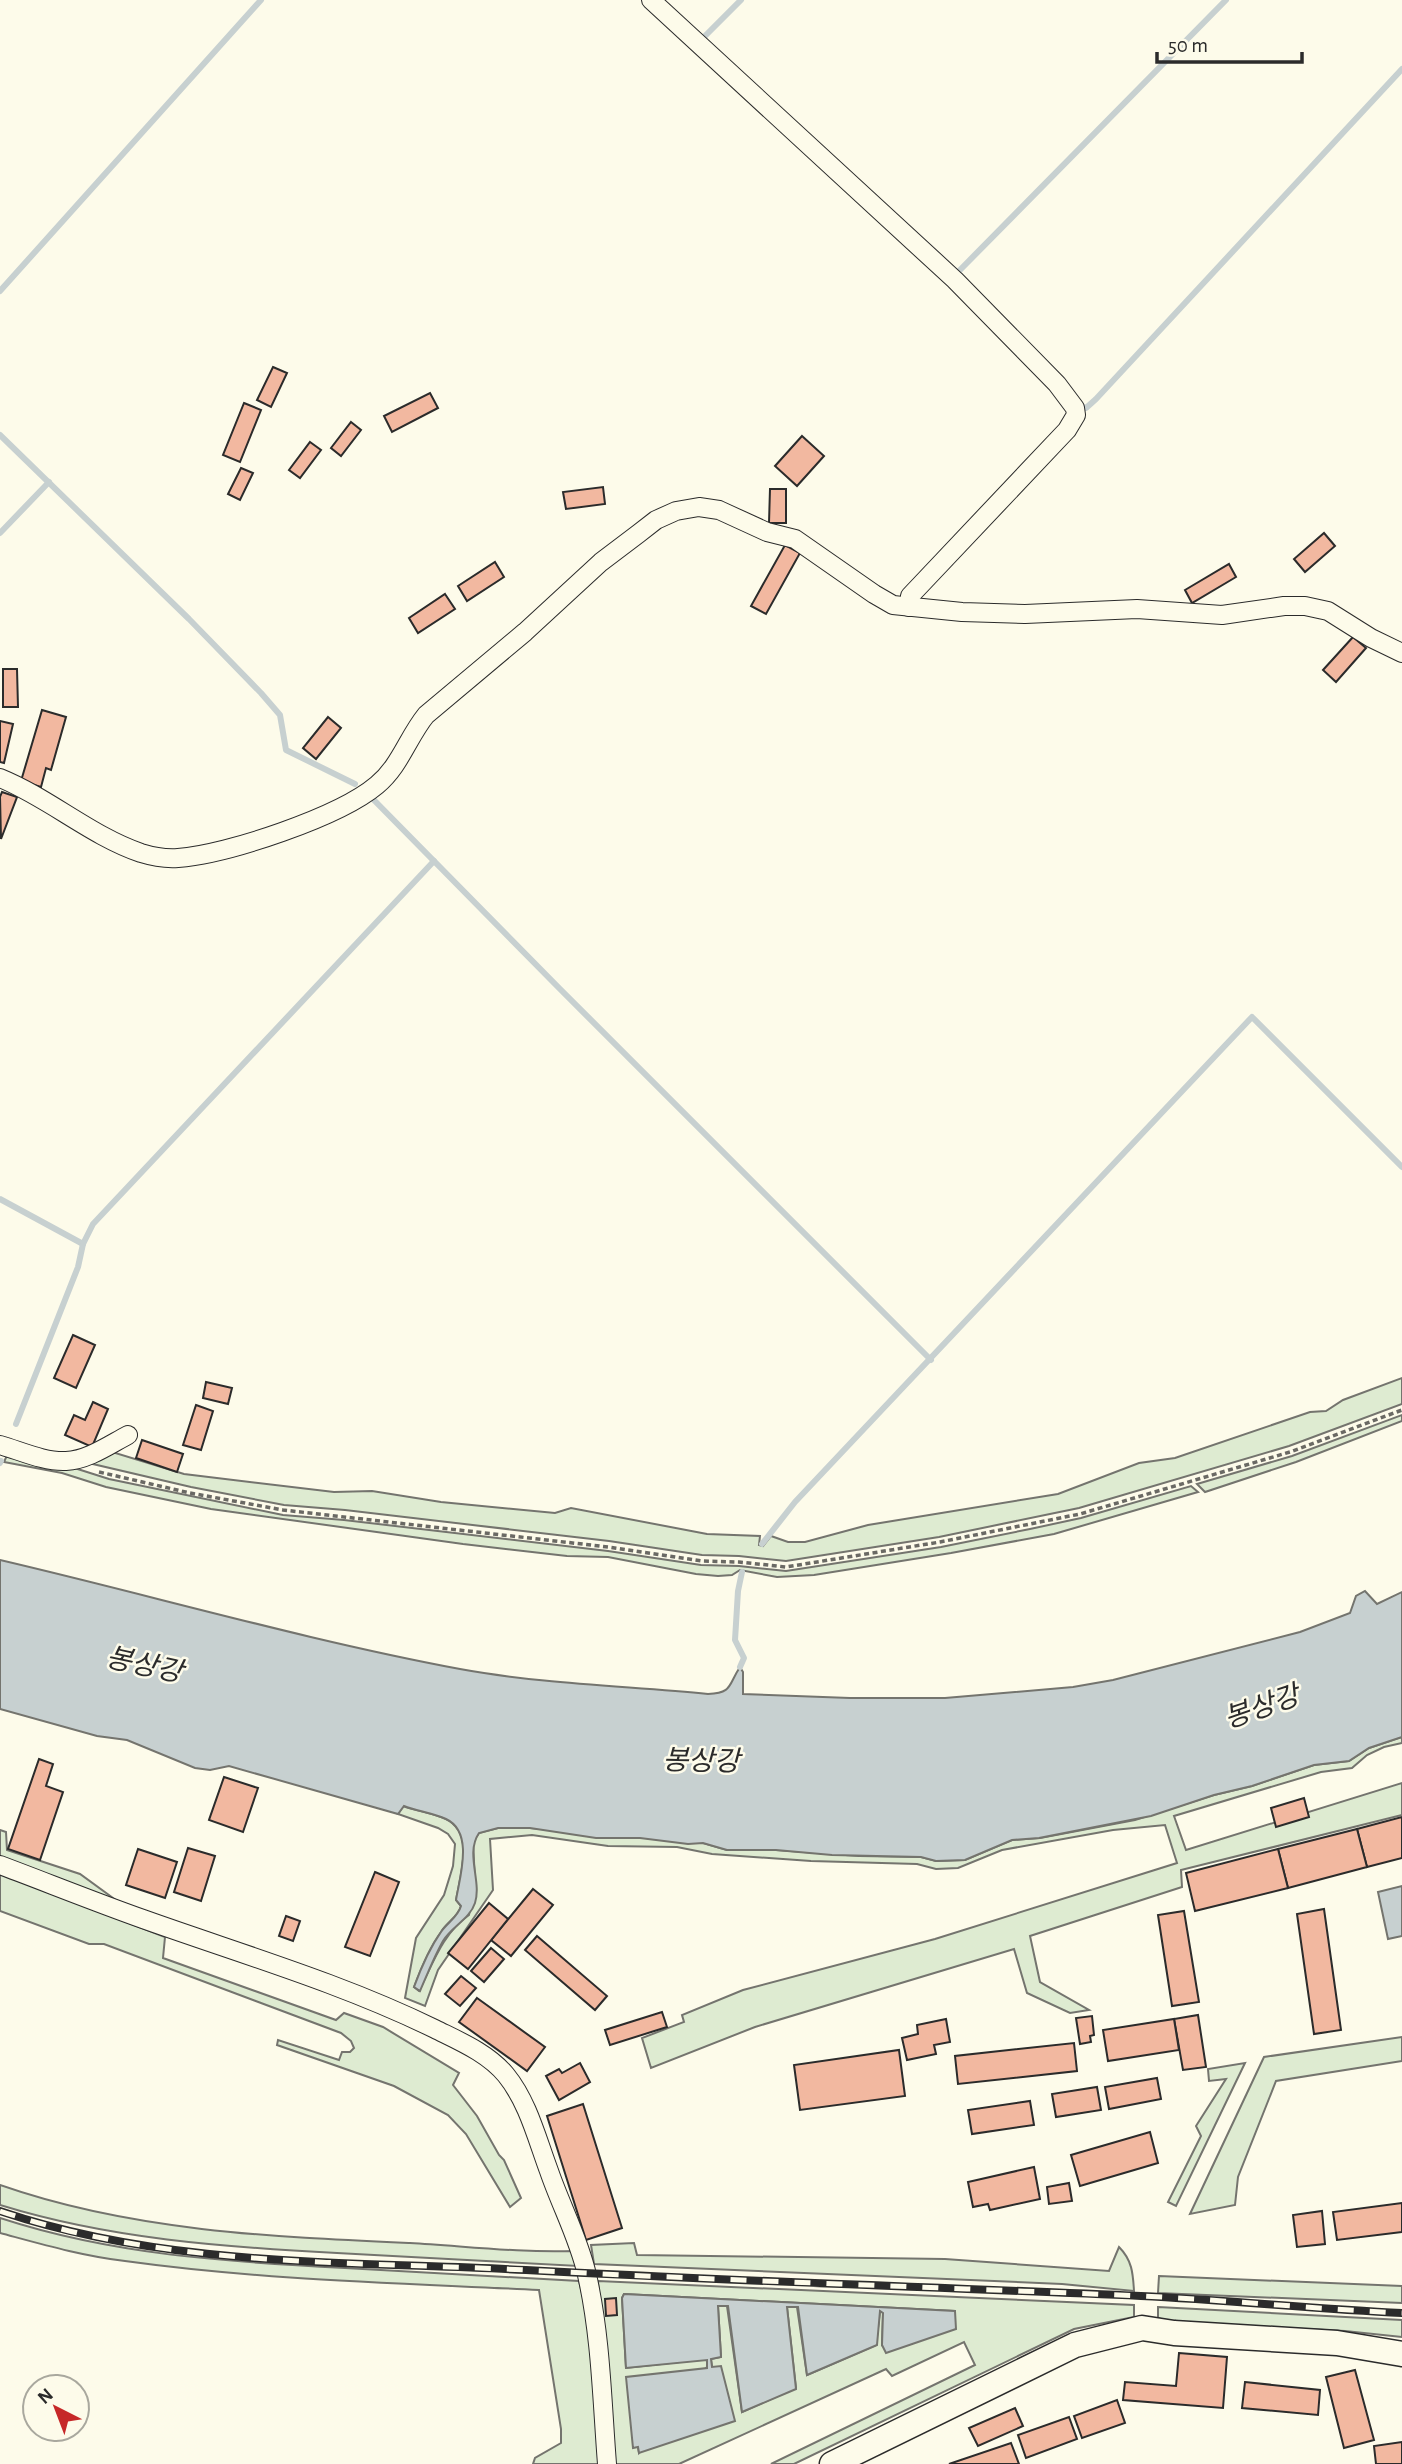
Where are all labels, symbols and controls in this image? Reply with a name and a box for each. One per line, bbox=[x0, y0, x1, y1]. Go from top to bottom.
scale bar bbox=[1157, 21, 1302, 65]
text: 50 m bbox=[1168, 35, 1208, 56]
water label: 봉상강 bbox=[103, 1642, 188, 1688]
water label: 봉상강 bbox=[1220, 1679, 1306, 1734]
water label: 봉상강 bbox=[662, 1745, 743, 1777]
north arrow bbox=[21, 2373, 91, 2443]
text: N bbox=[34, 2385, 57, 2408]

